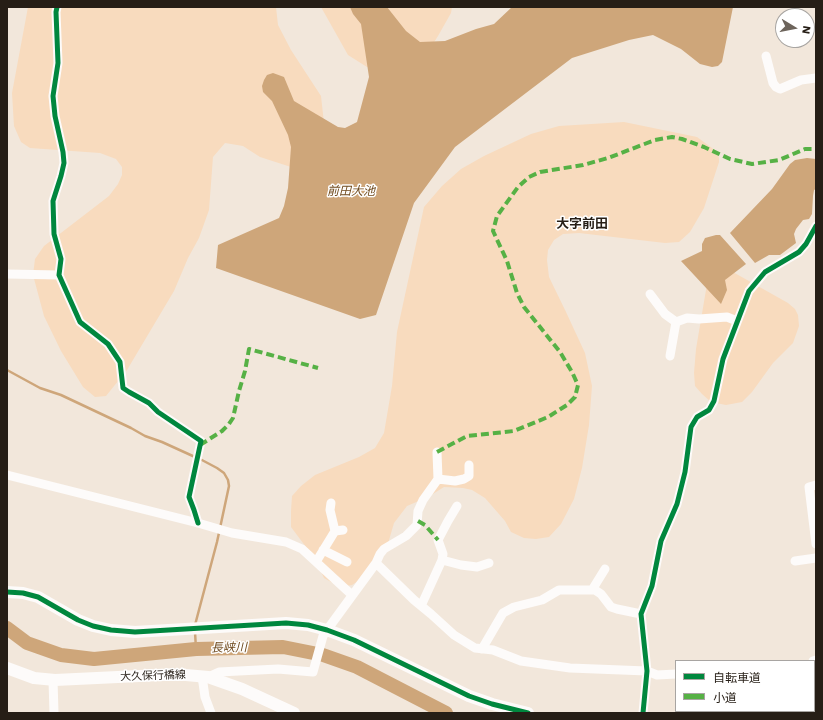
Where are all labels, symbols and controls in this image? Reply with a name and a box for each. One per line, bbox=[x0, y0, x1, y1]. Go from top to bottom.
north arrow bbox=[775, 8, 815, 48]
text: N bbox=[799, 25, 813, 35]
water label: 前田大池 bbox=[327, 184, 375, 198]
district label: 大字前田 bbox=[556, 216, 608, 232]
water label: 長峡川 bbox=[211, 640, 247, 656]
legend bbox=[675, 660, 815, 712]
street label: 大久保行橋線 bbox=[120, 668, 186, 684]
text: 自転車道 bbox=[713, 671, 761, 685]
text: 小道 bbox=[713, 691, 737, 705]

